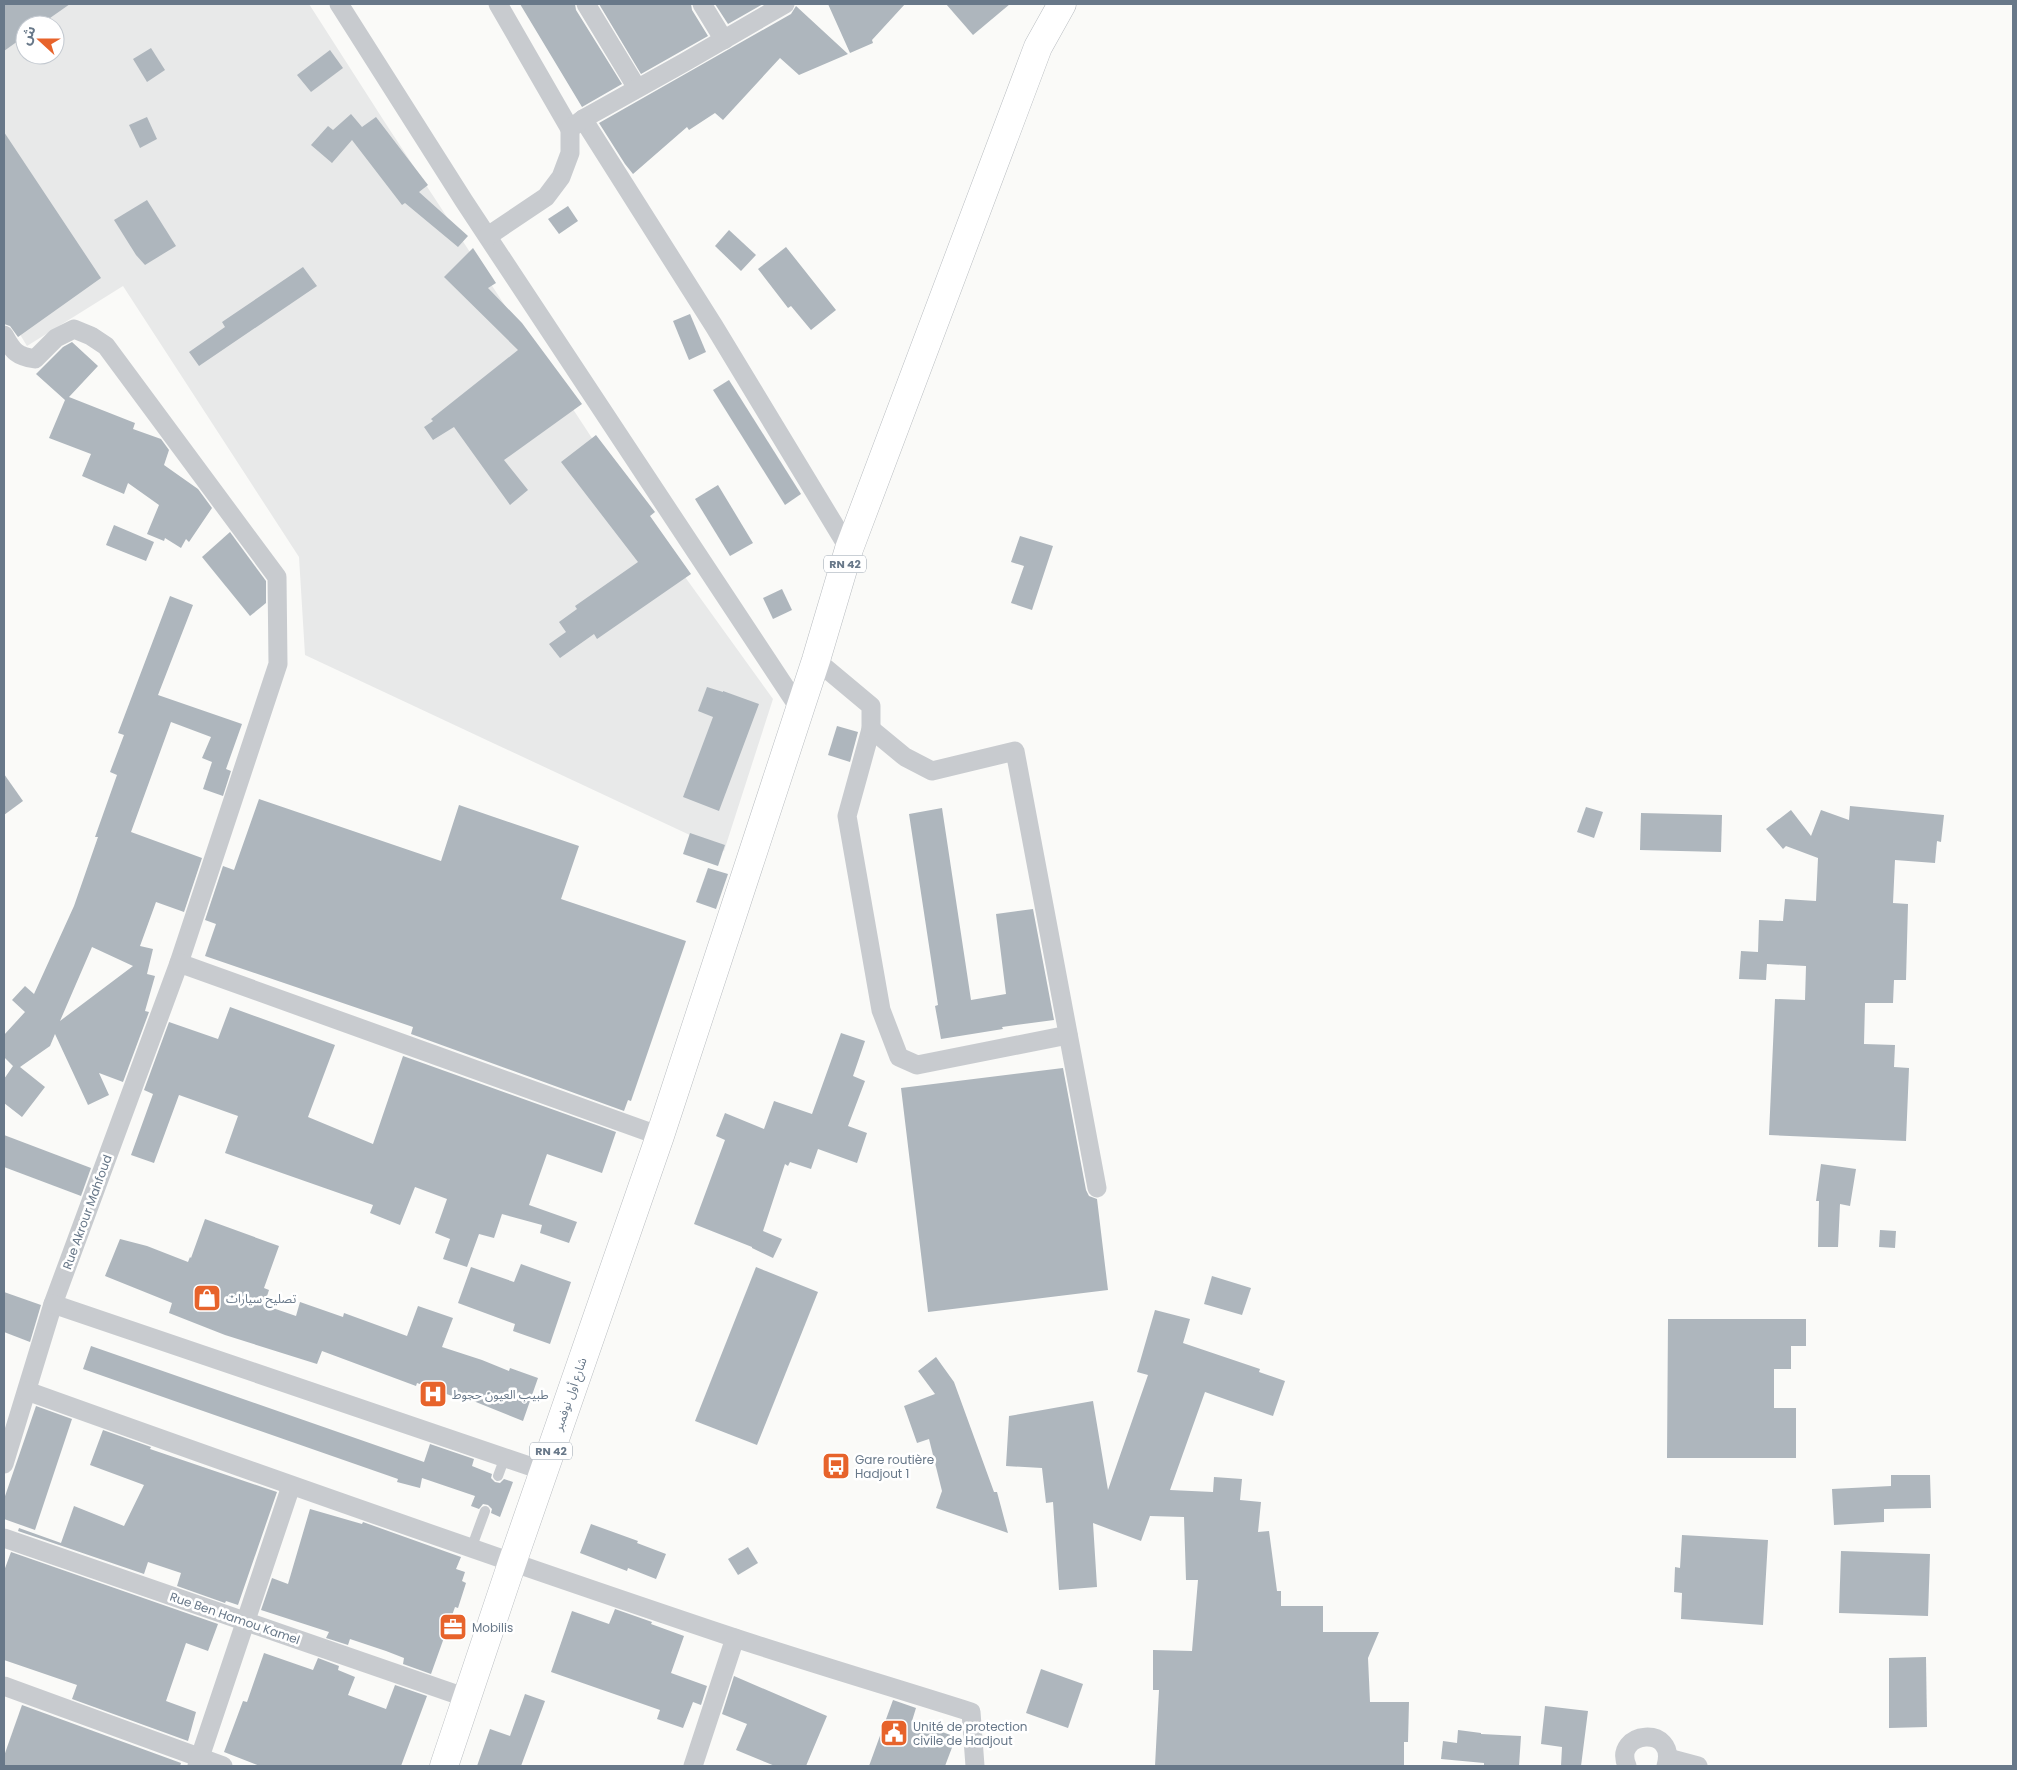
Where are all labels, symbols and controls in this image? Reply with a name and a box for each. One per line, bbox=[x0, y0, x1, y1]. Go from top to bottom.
north arrow bbox=[15, 15, 65, 65]
text: ش bbox=[15, 23, 41, 48]
road number: RN 42 bbox=[824, 556, 866, 572]
street label: Rue Akrour Mahfoud bbox=[58, 1152, 116, 1272]
shop icon: تصليح سيارات bbox=[192, 1283, 222, 1313]
place label: تصليح سيارات bbox=[226, 1290, 297, 1308]
street label: شارع أول نوفمبر bbox=[549, 1355, 591, 1434]
hospital icon: طبيب العيون حجوط bbox=[418, 1379, 448, 1409]
place label: طبيب العيون حجوط bbox=[452, 1386, 549, 1403]
road number: RN 42 bbox=[530, 1442, 572, 1460]
bus stop icon: Gare routière Hadjout 1 bbox=[821, 1451, 851, 1481]
place label: Gare routière Hadjout 1 bbox=[855, 1451, 934, 1482]
street label: Rue Ben Hamou Kamel bbox=[168, 1588, 302, 1648]
office icon: Mobilis bbox=[438, 1612, 468, 1642]
place label: Mobilis bbox=[472, 1619, 513, 1636]
public building icon: Unité de protection civile de Hadjout bbox=[879, 1718, 909, 1748]
place label: Unité de protection civile de Hadjout bbox=[913, 1718, 1028, 1749]

